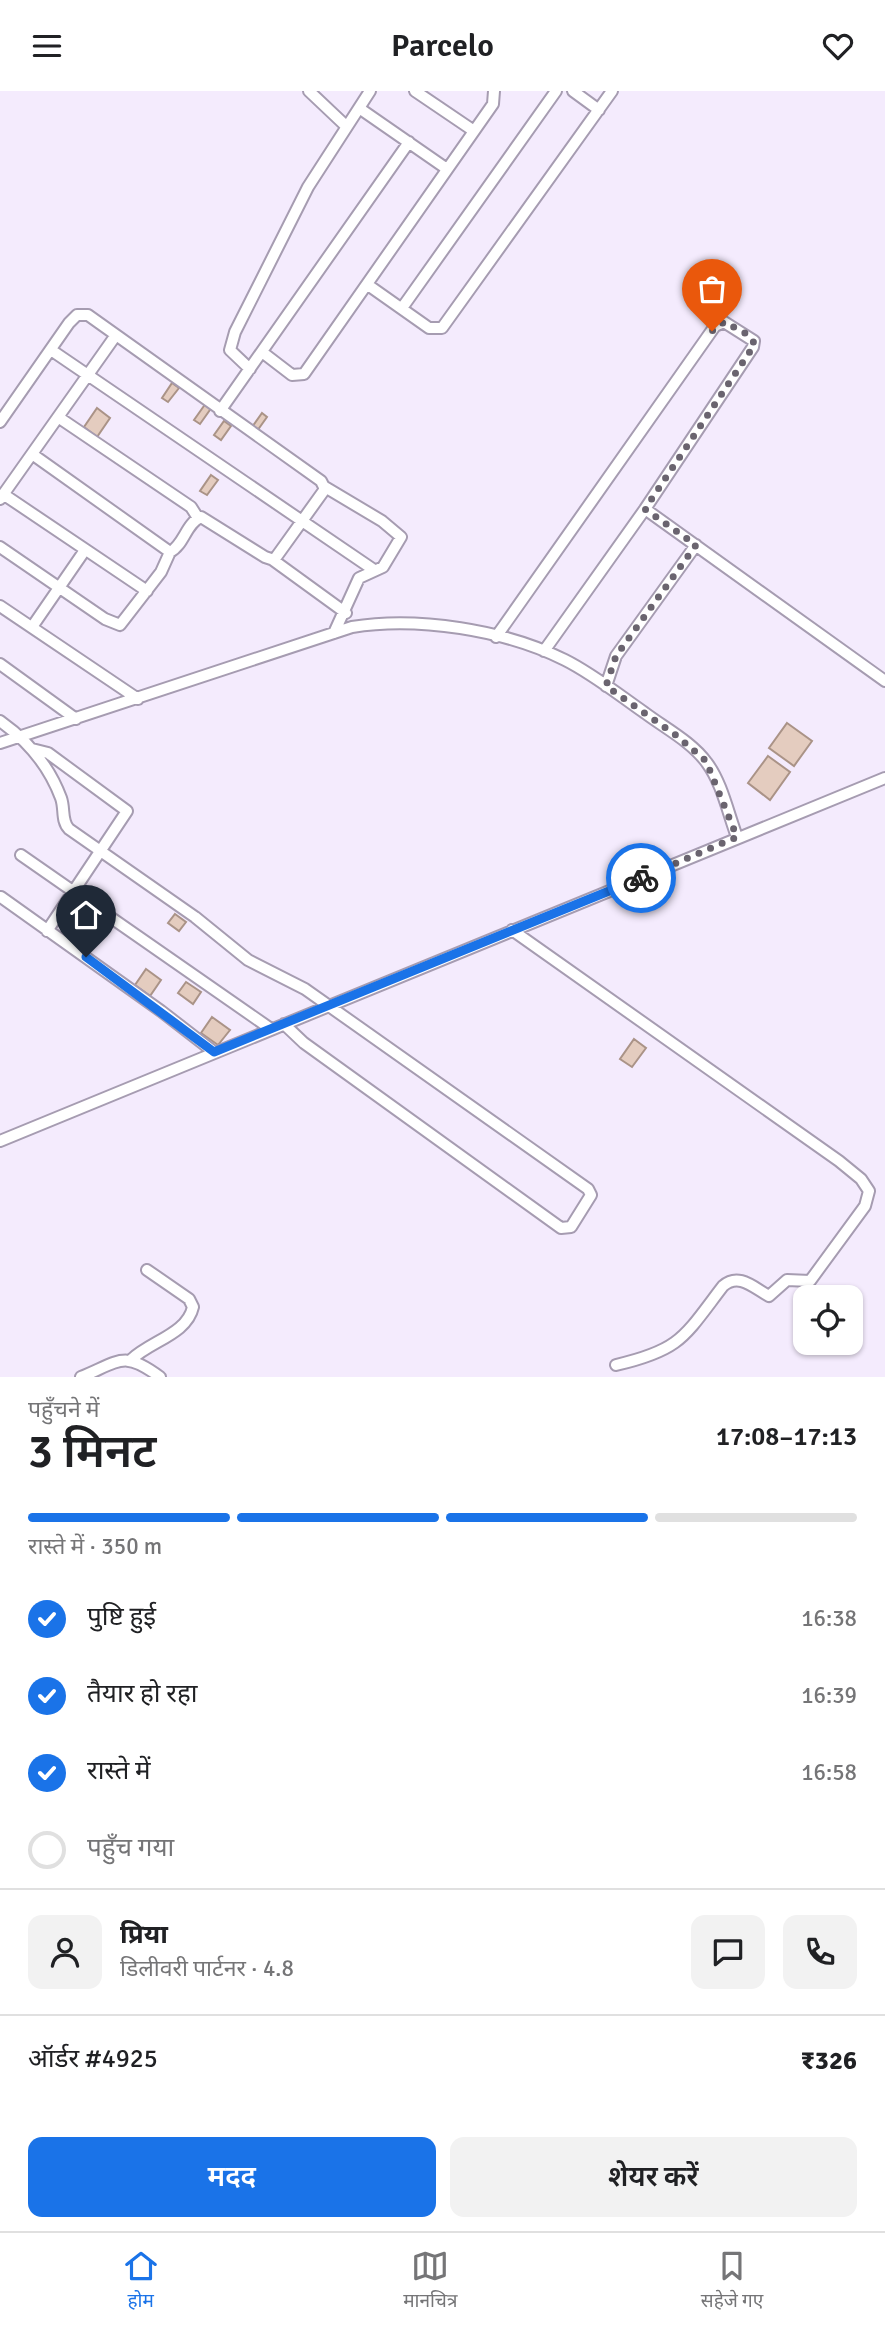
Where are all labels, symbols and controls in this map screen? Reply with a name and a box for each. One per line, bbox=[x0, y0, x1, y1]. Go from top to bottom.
text: Parcelo bbox=[391, 26, 494, 65]
icon: menu bbox=[28, 27, 66, 65]
icon: heart bbox=[819, 27, 857, 65]
pin bbox=[682, 259, 742, 331]
icon: bag bbox=[693, 270, 731, 308]
courier bbox=[606, 843, 676, 913]
icon: bike bbox=[622, 859, 660, 897]
pin bbox=[56, 885, 116, 957]
icon: home bbox=[67, 896, 105, 934]
map controls bbox=[793, 1285, 863, 1355]
button: locate bbox=[793, 1285, 863, 1355]
text: पहुँचने में bbox=[28, 1395, 99, 1424]
text: 17:08–17:13 bbox=[716, 1421, 857, 1453]
text: 3 मिनट bbox=[28, 1424, 156, 1480]
text: रास्ते में · 350 m bbox=[28, 1532, 162, 1561]
icon: check bbox=[28, 1600, 66, 1638]
text: पुष्टि हुई bbox=[87, 1601, 156, 1633]
text: 16:38 bbox=[801, 1604, 857, 1633]
icon: check bbox=[28, 1677, 66, 1715]
text: तैयार हो रहा bbox=[87, 1678, 197, 1710]
text: 16:39 bbox=[801, 1681, 857, 1710]
icon: check bbox=[28, 1754, 66, 1792]
text: रास्ते में bbox=[87, 1755, 151, 1787]
text: 16:58 bbox=[801, 1758, 857, 1787]
text: पहुँच गया bbox=[87, 1832, 174, 1864]
button: person bbox=[28, 1915, 102, 1989]
button: chat bbox=[691, 1915, 765, 1989]
button: phone bbox=[783, 1915, 857, 1989]
text: प्रिया bbox=[120, 1919, 168, 1951]
text: डिलीवरी पार्टनर · 4.8 bbox=[120, 1954, 294, 1983]
text: ऑर्डर #4925 bbox=[28, 2043, 158, 2075]
text: ₹326 bbox=[801, 2045, 857, 2077]
button: मदद bbox=[28, 2137, 436, 2217]
button: शेयर करें bbox=[450, 2137, 857, 2217]
tab: होम bbox=[122, 2247, 160, 2315]
tab: मानचित्र bbox=[403, 2247, 457, 2315]
tab: सहेजे गए bbox=[701, 2247, 763, 2315]

